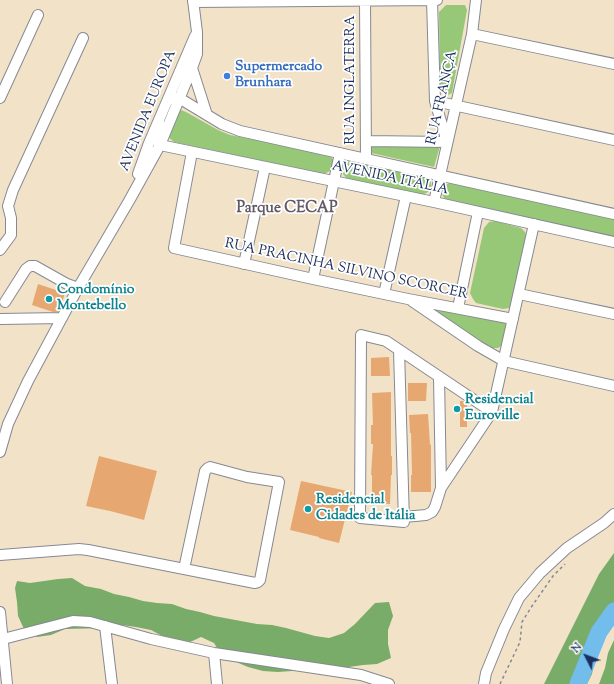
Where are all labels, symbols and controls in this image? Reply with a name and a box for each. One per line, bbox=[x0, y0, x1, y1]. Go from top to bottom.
street label: RUA INGLATERRA bbox=[344, 15, 360, 145]
street label: AVENIDA EUROPA bbox=[117, 48, 181, 174]
street label: RUA FRANÇA bbox=[424, 49, 462, 147]
place label: Supermercado Brunhara bbox=[235, 60, 322, 92]
marker: Supermercado Brunhara bbox=[222, 71, 232, 81]
street label: AVENIDA ITÁLIA bbox=[330, 158, 450, 200]
district label: Parque CECAP bbox=[237, 200, 337, 218]
street label: RUA PRACINHA SILVINO SCORCER bbox=[223, 236, 469, 304]
place label: Condomínio Montebello bbox=[57, 283, 135, 316]
marker: Condomínio Montebello bbox=[44, 294, 54, 304]
place label: Residencial Euroville bbox=[465, 393, 534, 426]
marker: Residencial Euroville bbox=[452, 404, 462, 414]
place label: Residencial Cidades de Itália bbox=[316, 493, 415, 526]
marker: Residencial Cidades de Itália bbox=[303, 504, 313, 514]
north arrow bbox=[566, 636, 606, 676]
text: N bbox=[568, 639, 586, 657]

